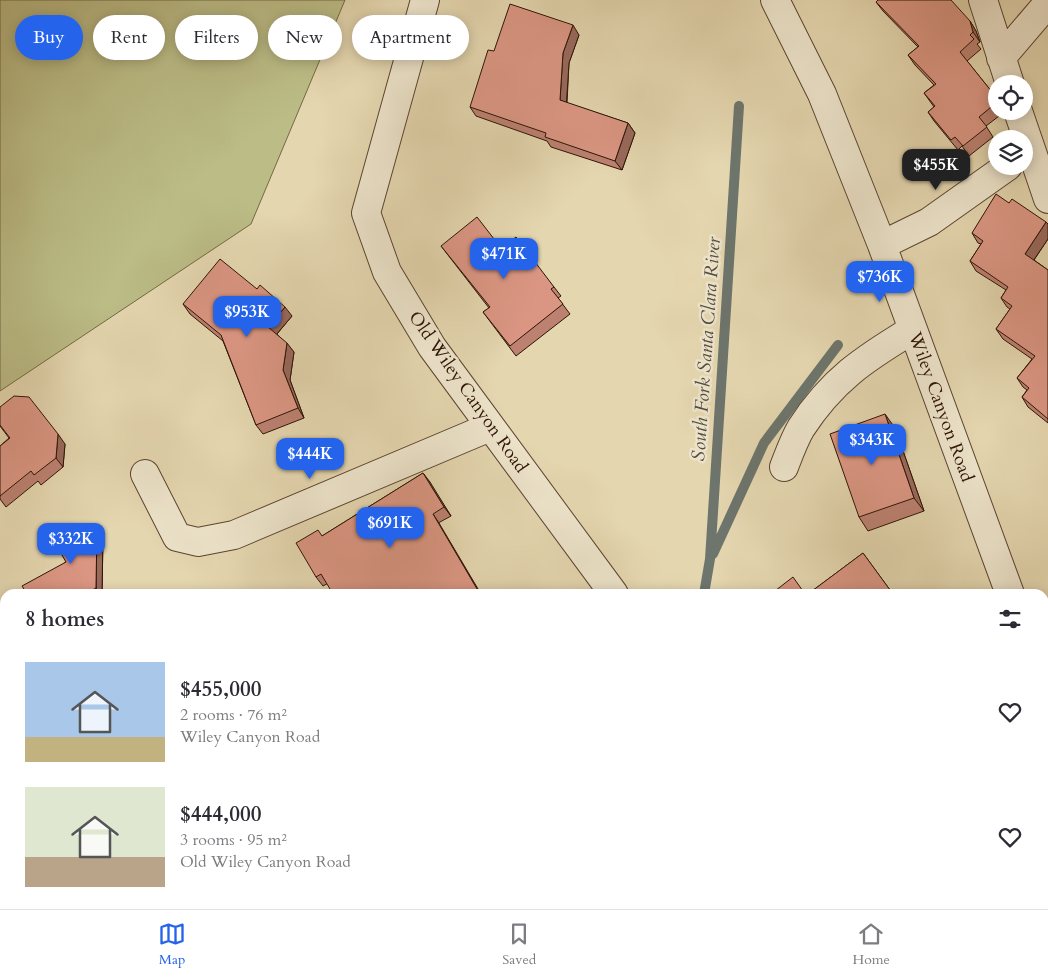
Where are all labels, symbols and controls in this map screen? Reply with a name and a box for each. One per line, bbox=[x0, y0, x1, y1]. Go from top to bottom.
chip: Buy bbox=[15, 15, 83, 60]
chip: Rent bbox=[93, 15, 165, 60]
chip: Filters bbox=[175, 15, 258, 60]
chip: New bbox=[268, 15, 342, 60]
chip: Apartment bbox=[352, 15, 469, 60]
map controls bbox=[988, 75, 1033, 175]
button: locate bbox=[988, 75, 1033, 120]
button: layers bbox=[988, 130, 1033, 175]
pin: $455K bbox=[901, 148, 971, 191]
text: $455K bbox=[913, 154, 959, 176]
water label: South Fork Santa Clara River bbox=[685, 235, 727, 462]
pin: $471K bbox=[469, 238, 539, 280]
text: $471K bbox=[481, 243, 527, 265]
pin: $736K bbox=[845, 260, 915, 303]
text: $736K bbox=[857, 266, 903, 288]
pin: $953K bbox=[212, 296, 282, 338]
text: $953K bbox=[224, 301, 270, 323]
street label: Old Wiley Canyon Road bbox=[403, 306, 534, 478]
street label: Wiley Canyon Road bbox=[902, 328, 980, 486]
pin: $343K bbox=[837, 424, 907, 466]
text: $343K bbox=[849, 429, 895, 451]
pin: $444K bbox=[275, 438, 345, 480]
text: $444K bbox=[287, 443, 333, 465]
pin: $691K bbox=[355, 506, 425, 549]
text: $691K bbox=[367, 512, 413, 534]
pin: $332K bbox=[36, 522, 106, 565]
text: $332K bbox=[48, 528, 94, 550]
text: 8 homes bbox=[25, 605, 104, 634]
icon: filters bbox=[996, 605, 1024, 633]
text: $455,000 bbox=[180, 675, 261, 704]
icon: home bbox=[65, 682, 125, 742]
icon: heart bbox=[996, 698, 1024, 726]
text: 2 rooms · 76 m² bbox=[180, 704, 287, 726]
text: Wiley Canyon Road bbox=[180, 726, 320, 748]
text: $444,000 bbox=[180, 800, 261, 829]
icon: home bbox=[65, 807, 125, 867]
icon: heart bbox=[996, 823, 1024, 851]
text: 3 rooms · 95 m² bbox=[180, 829, 287, 851]
text: Old Wiley Canyon Road bbox=[180, 851, 351, 873]
tab: Map bbox=[158, 920, 186, 969]
tab: Saved bbox=[502, 920, 536, 969]
tab: Home bbox=[852, 920, 890, 969]

